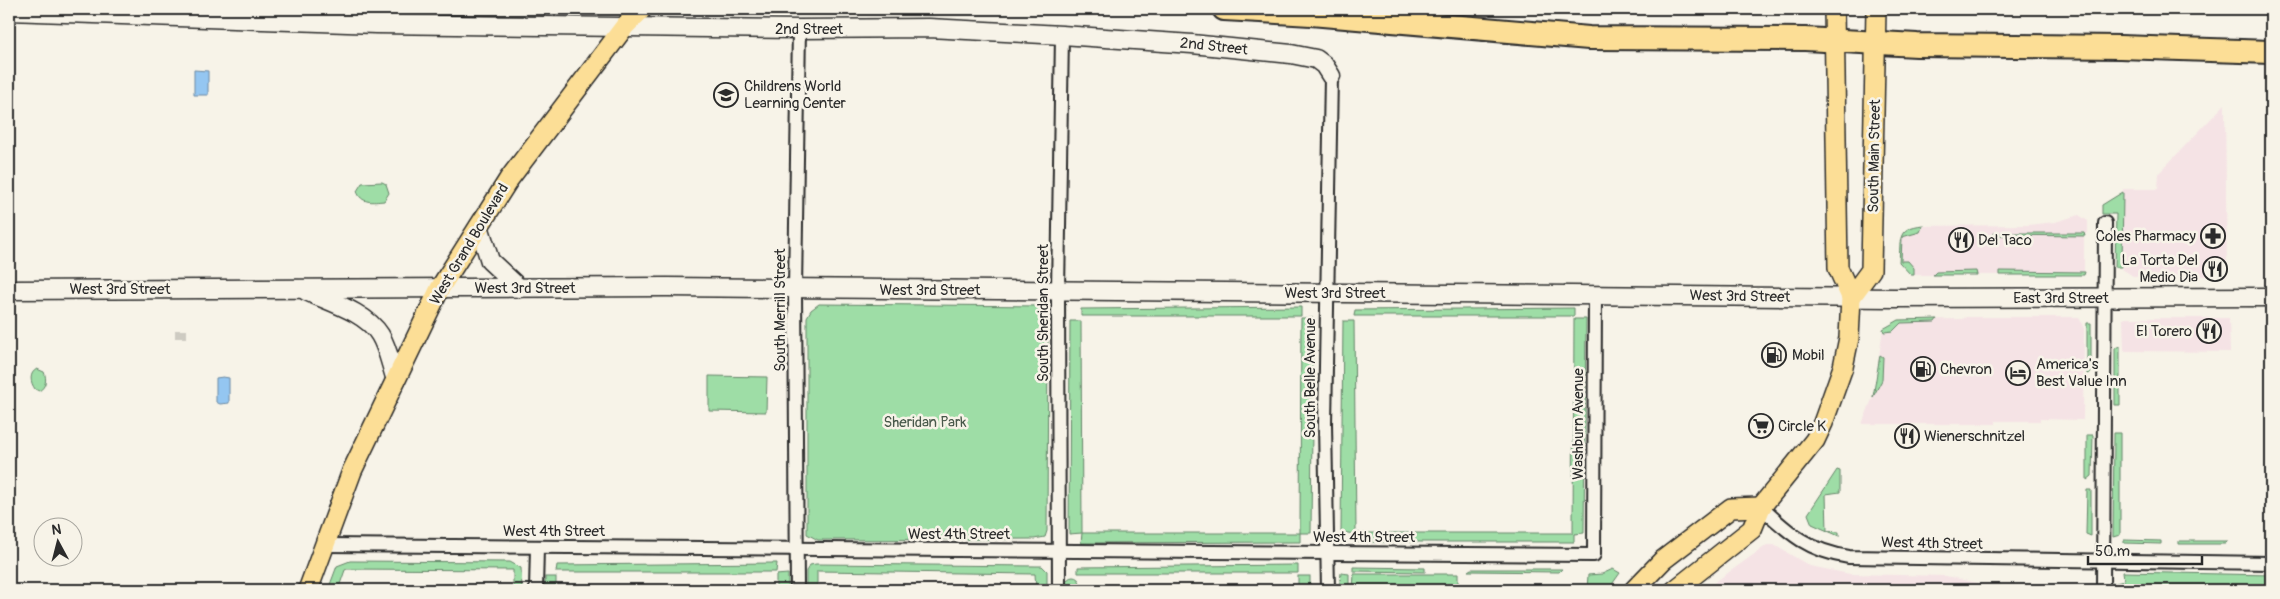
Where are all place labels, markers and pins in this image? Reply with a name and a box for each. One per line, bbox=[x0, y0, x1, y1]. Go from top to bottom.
place label: Childrens World Learning Center bbox=[744, 77, 847, 113]
school or university icon: Childrens World Learning Center bbox=[713, 82, 739, 108]
pharmacy icon: Coles Pharmacy bbox=[2200, 223, 2226, 249]
restaurant icon: Del Taco bbox=[1948, 227, 1974, 253]
place label: Coles Pharmacy bbox=[2096, 227, 2197, 246]
place label: Del Taco bbox=[1978, 231, 2032, 250]
place label: La Torta Del Medio Dia bbox=[2122, 251, 2198, 287]
restaurant icon: La Torta Del Medio Dia bbox=[2202, 256, 2228, 282]
restaurant icon: El Torero bbox=[2196, 318, 2222, 344]
place label: El Torero bbox=[2136, 322, 2192, 341]
fuel station icon: Mobil bbox=[1761, 342, 1787, 368]
place label: Mobil bbox=[1792, 346, 1824, 365]
place label: America's Best Value Inn bbox=[2036, 355, 2127, 391]
fuel station icon: Chevron bbox=[1910, 356, 1936, 382]
place label: Chevron bbox=[1940, 360, 1992, 379]
hotel icon: America's Best Value Inn bbox=[2005, 360, 2031, 386]
supermarket icon: Circle K bbox=[1748, 413, 1774, 439]
place label: Circle K bbox=[1778, 417, 1826, 436]
restaurant icon: Wienerschnitzel bbox=[1894, 423, 1920, 449]
place label: Wienerschnitzel bbox=[1924, 427, 2025, 446]

